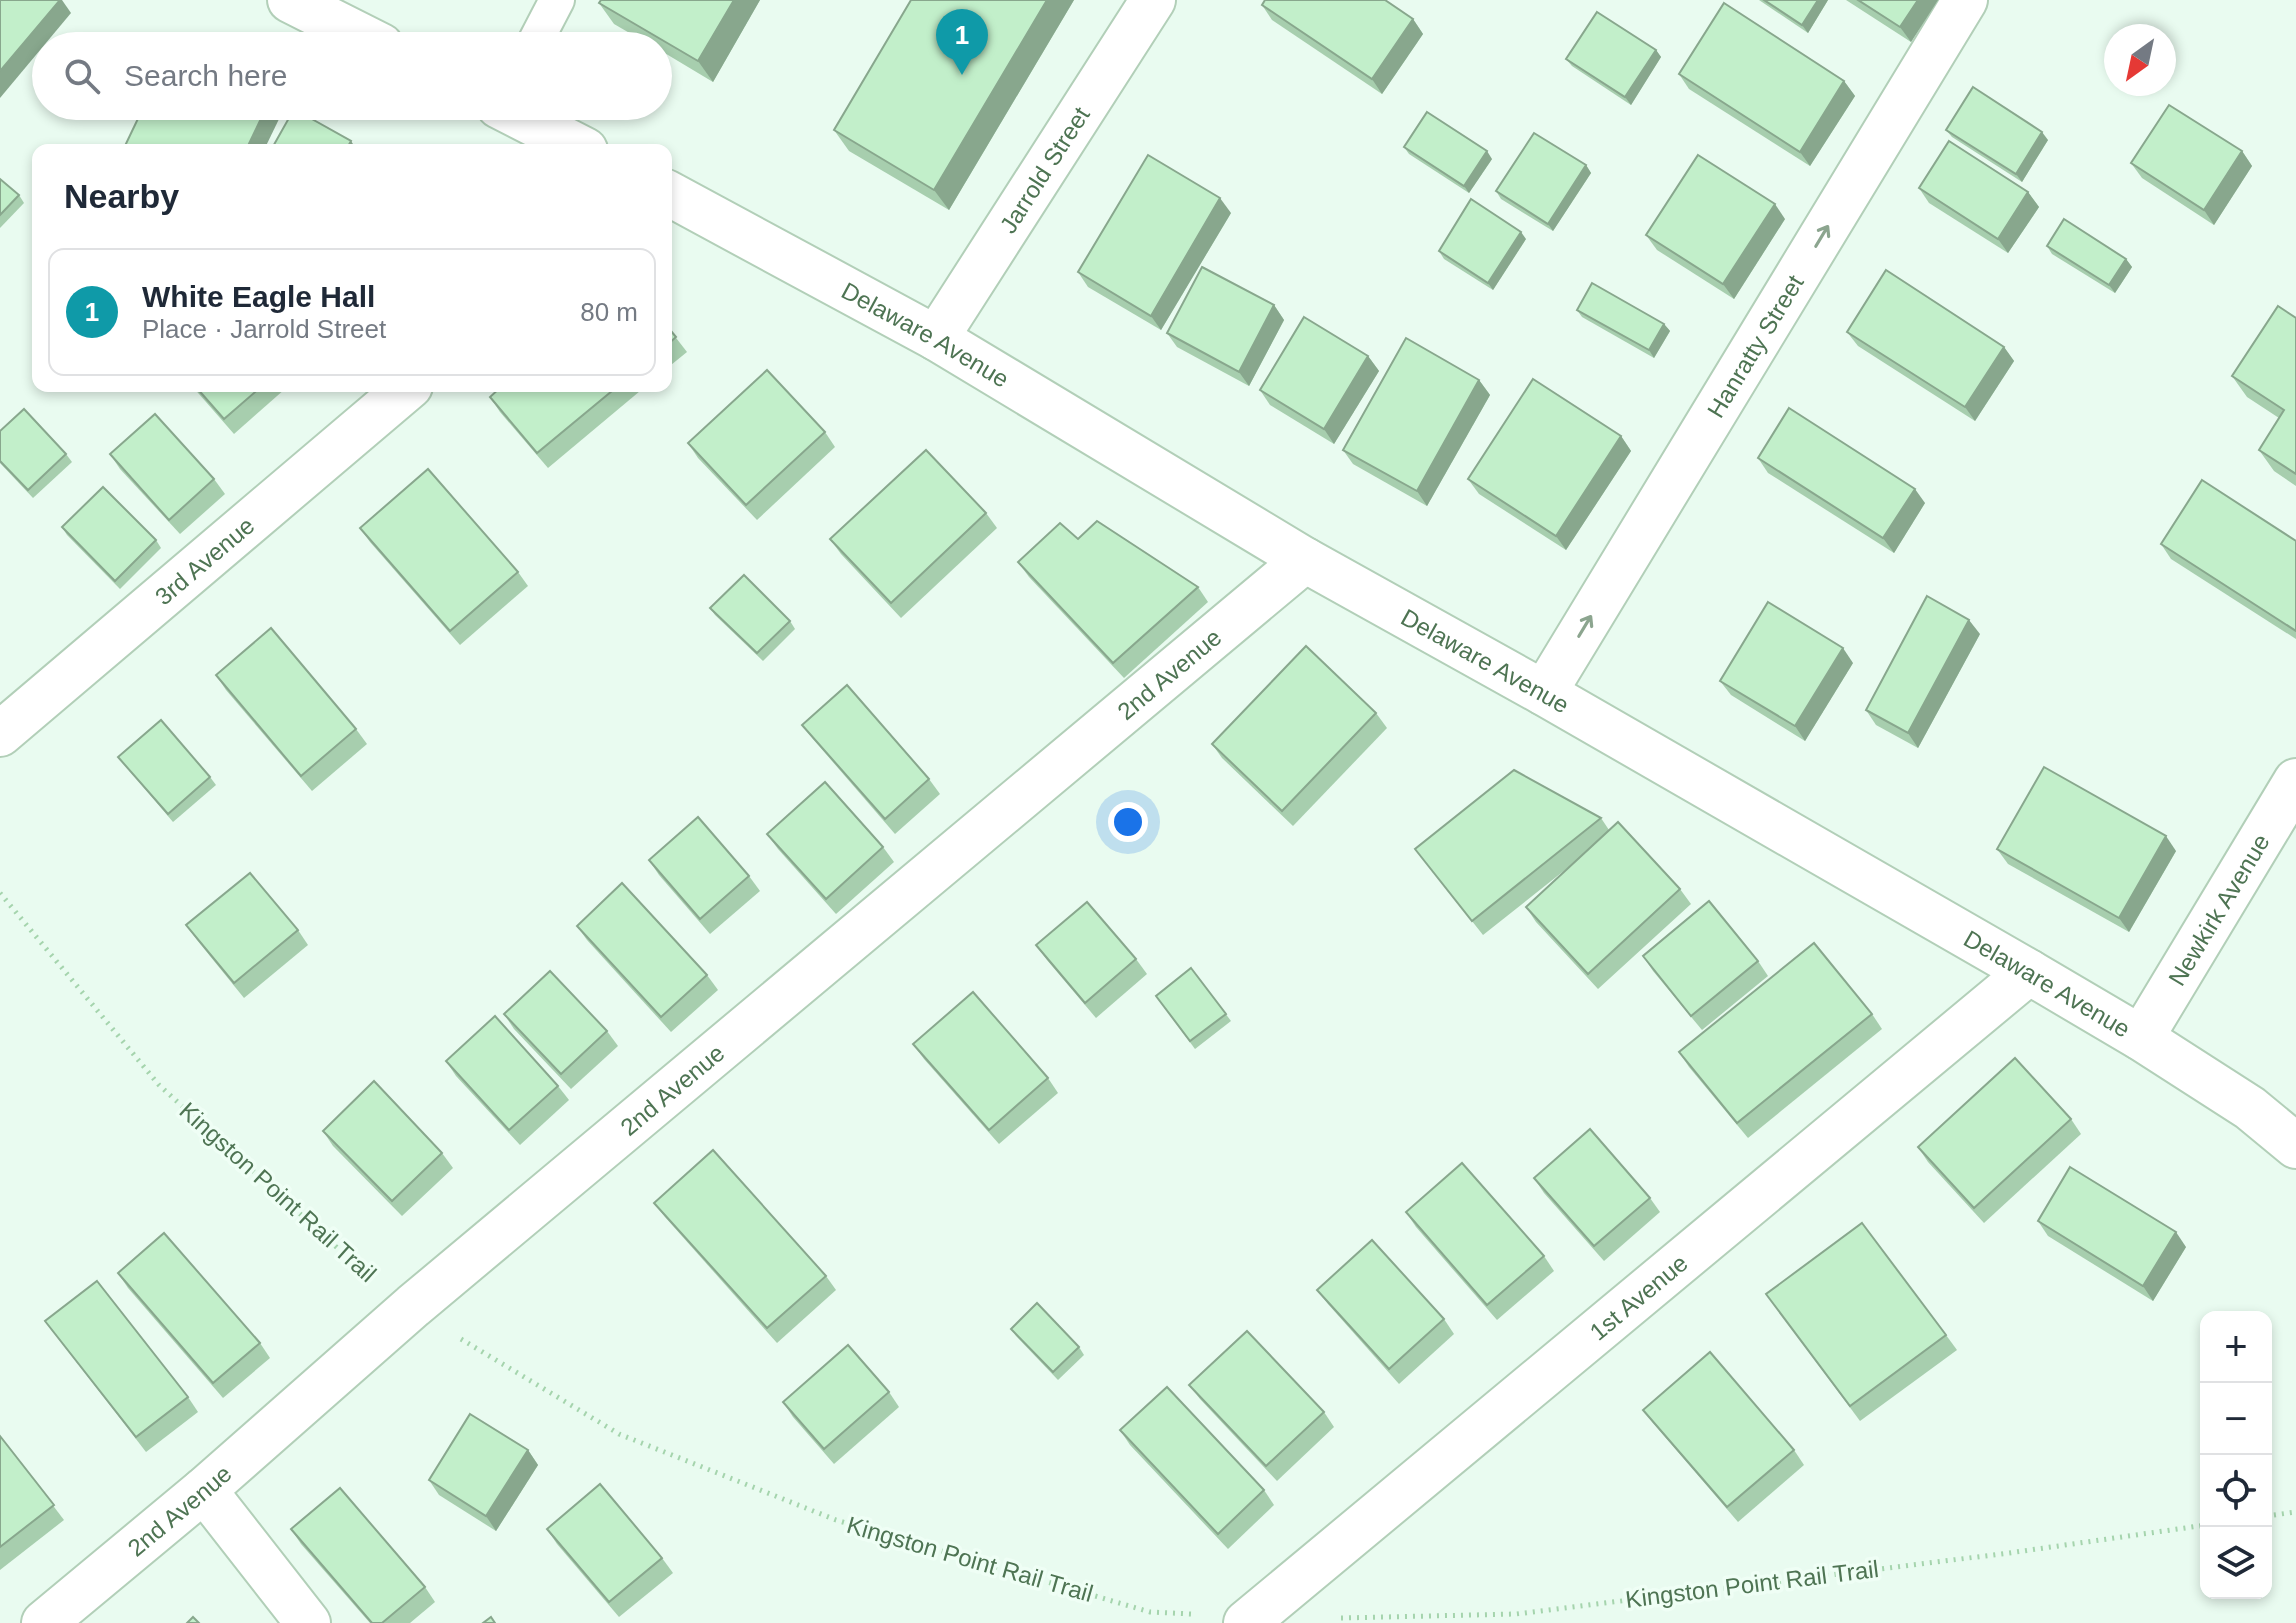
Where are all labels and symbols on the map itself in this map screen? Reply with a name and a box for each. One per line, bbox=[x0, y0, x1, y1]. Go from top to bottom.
pin: 1 bbox=[936, 9, 988, 75]
north arrow bbox=[2104, 24, 2176, 96]
street label: Jarrold Street bbox=[994, 101, 1095, 238]
one-way arrow bbox=[1814, 225, 1830, 248]
street label: Hanratty Street bbox=[1701, 270, 1808, 422]
street label: Delaware Avenue bbox=[837, 276, 1014, 392]
street label: 3rd Avenue bbox=[149, 511, 259, 610]
street label: Delaware Avenue bbox=[1397, 603, 1574, 718]
one-way arrow bbox=[1577, 615, 1593, 638]
street label: 2nd Avenue bbox=[1112, 623, 1226, 725]
your location bbox=[1108, 802, 1148, 842]
street label: Newkirk Avenue bbox=[2163, 829, 2274, 990]
street label: Delaware Avenue bbox=[1959, 924, 2135, 1042]
street label: 2nd Avenue bbox=[615, 1039, 729, 1140]
street label: Kingston Point Rail Trail bbox=[174, 1097, 382, 1287]
street label: 1st Avenue bbox=[1584, 1249, 1692, 1345]
street label: 2nd Avenue bbox=[122, 1459, 236, 1561]
street label: Kingston Point Rail Trail bbox=[844, 1511, 1096, 1607]
street label: Kingston Point Rail Trail bbox=[1624, 1555, 1880, 1613]

